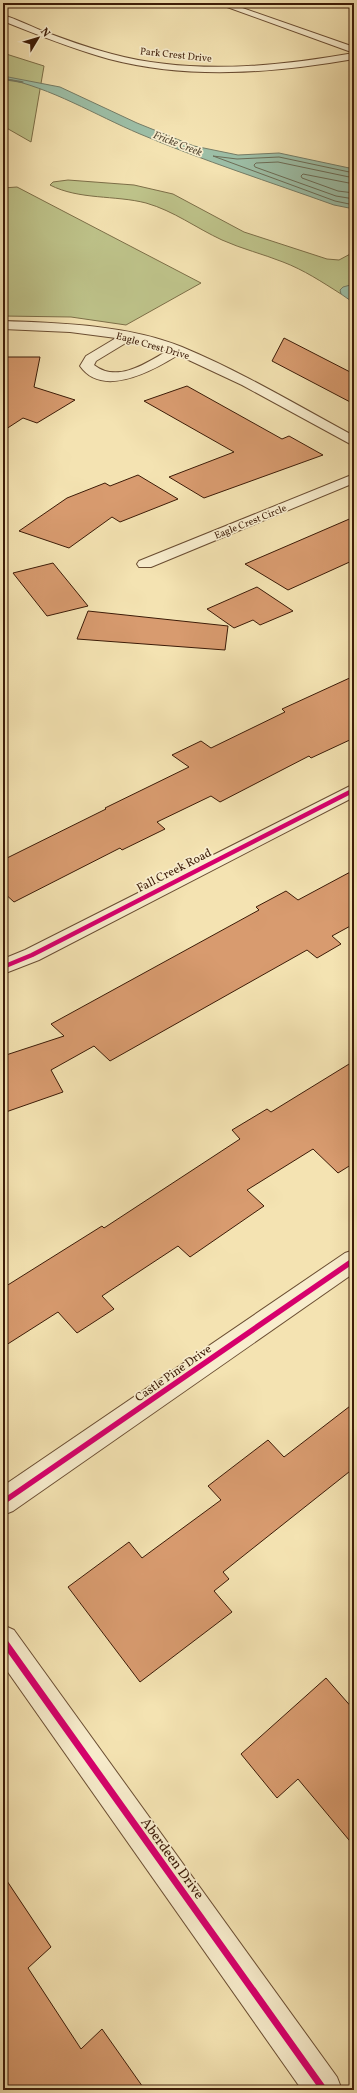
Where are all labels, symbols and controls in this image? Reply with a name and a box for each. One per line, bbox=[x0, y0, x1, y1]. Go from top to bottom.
north arrow bbox=[18, 18, 58, 58]
text: N bbox=[36, 25, 53, 41]
street label: Park Crest Drive bbox=[139, 44, 213, 66]
water label: Fricke Creek bbox=[151, 128, 204, 161]
street label: Eagle Crest Drive bbox=[115, 329, 191, 363]
street label: Eagle Crest Circle bbox=[212, 501, 289, 543]
street label: Fall Creek Road bbox=[134, 845, 215, 897]
street label: Castle Pine Drive bbox=[132, 1341, 215, 1406]
street label: Aberdeen Drive bbox=[136, 1814, 208, 1904]

